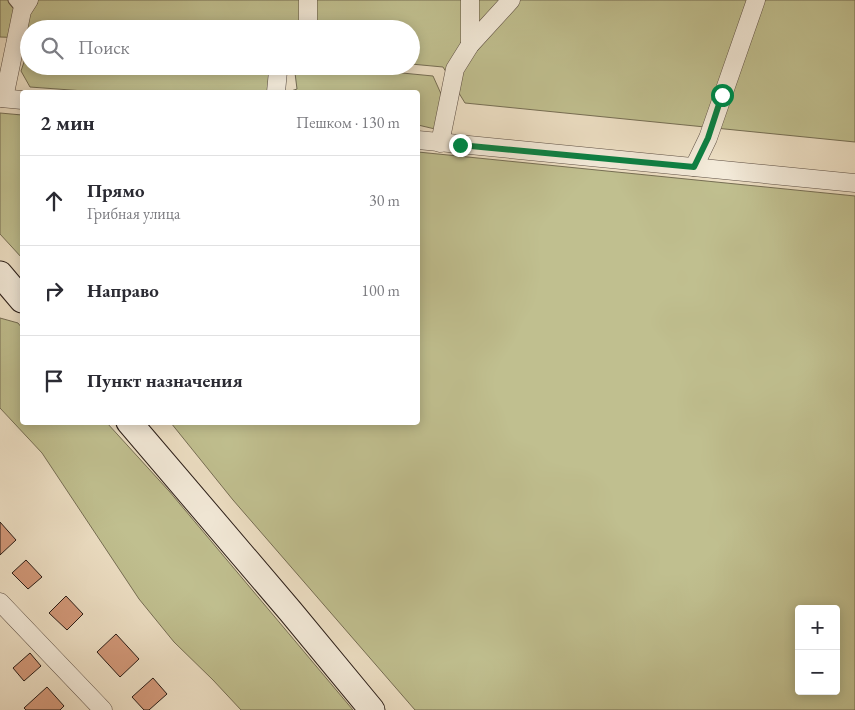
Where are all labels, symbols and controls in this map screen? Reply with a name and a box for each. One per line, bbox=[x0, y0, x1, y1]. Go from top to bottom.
search box bbox=[20, 20, 420, 75]
icon: search bbox=[38, 34, 66, 62]
text: Поиск bbox=[78, 35, 130, 60]
route start bbox=[711, 84, 734, 107]
text: 2 мин bbox=[40, 109, 95, 136]
text: Пешком · 130 m bbox=[296, 112, 400, 133]
route end bbox=[449, 134, 472, 157]
text: Прямо bbox=[87, 178, 145, 203]
icon: ahead bbox=[40, 187, 68, 215]
text: 30 m bbox=[369, 190, 400, 211]
text: Грибная улица bbox=[87, 203, 180, 224]
icon: right bbox=[40, 277, 68, 305]
text: Направо bbox=[87, 278, 159, 303]
text: 100 m bbox=[361, 280, 400, 301]
icon: arrive bbox=[40, 367, 68, 395]
text: Пункт назначения bbox=[87, 368, 243, 393]
map controls bbox=[795, 605, 840, 695]
button: + bbox=[795, 605, 840, 650]
button: − bbox=[795, 650, 840, 695]

